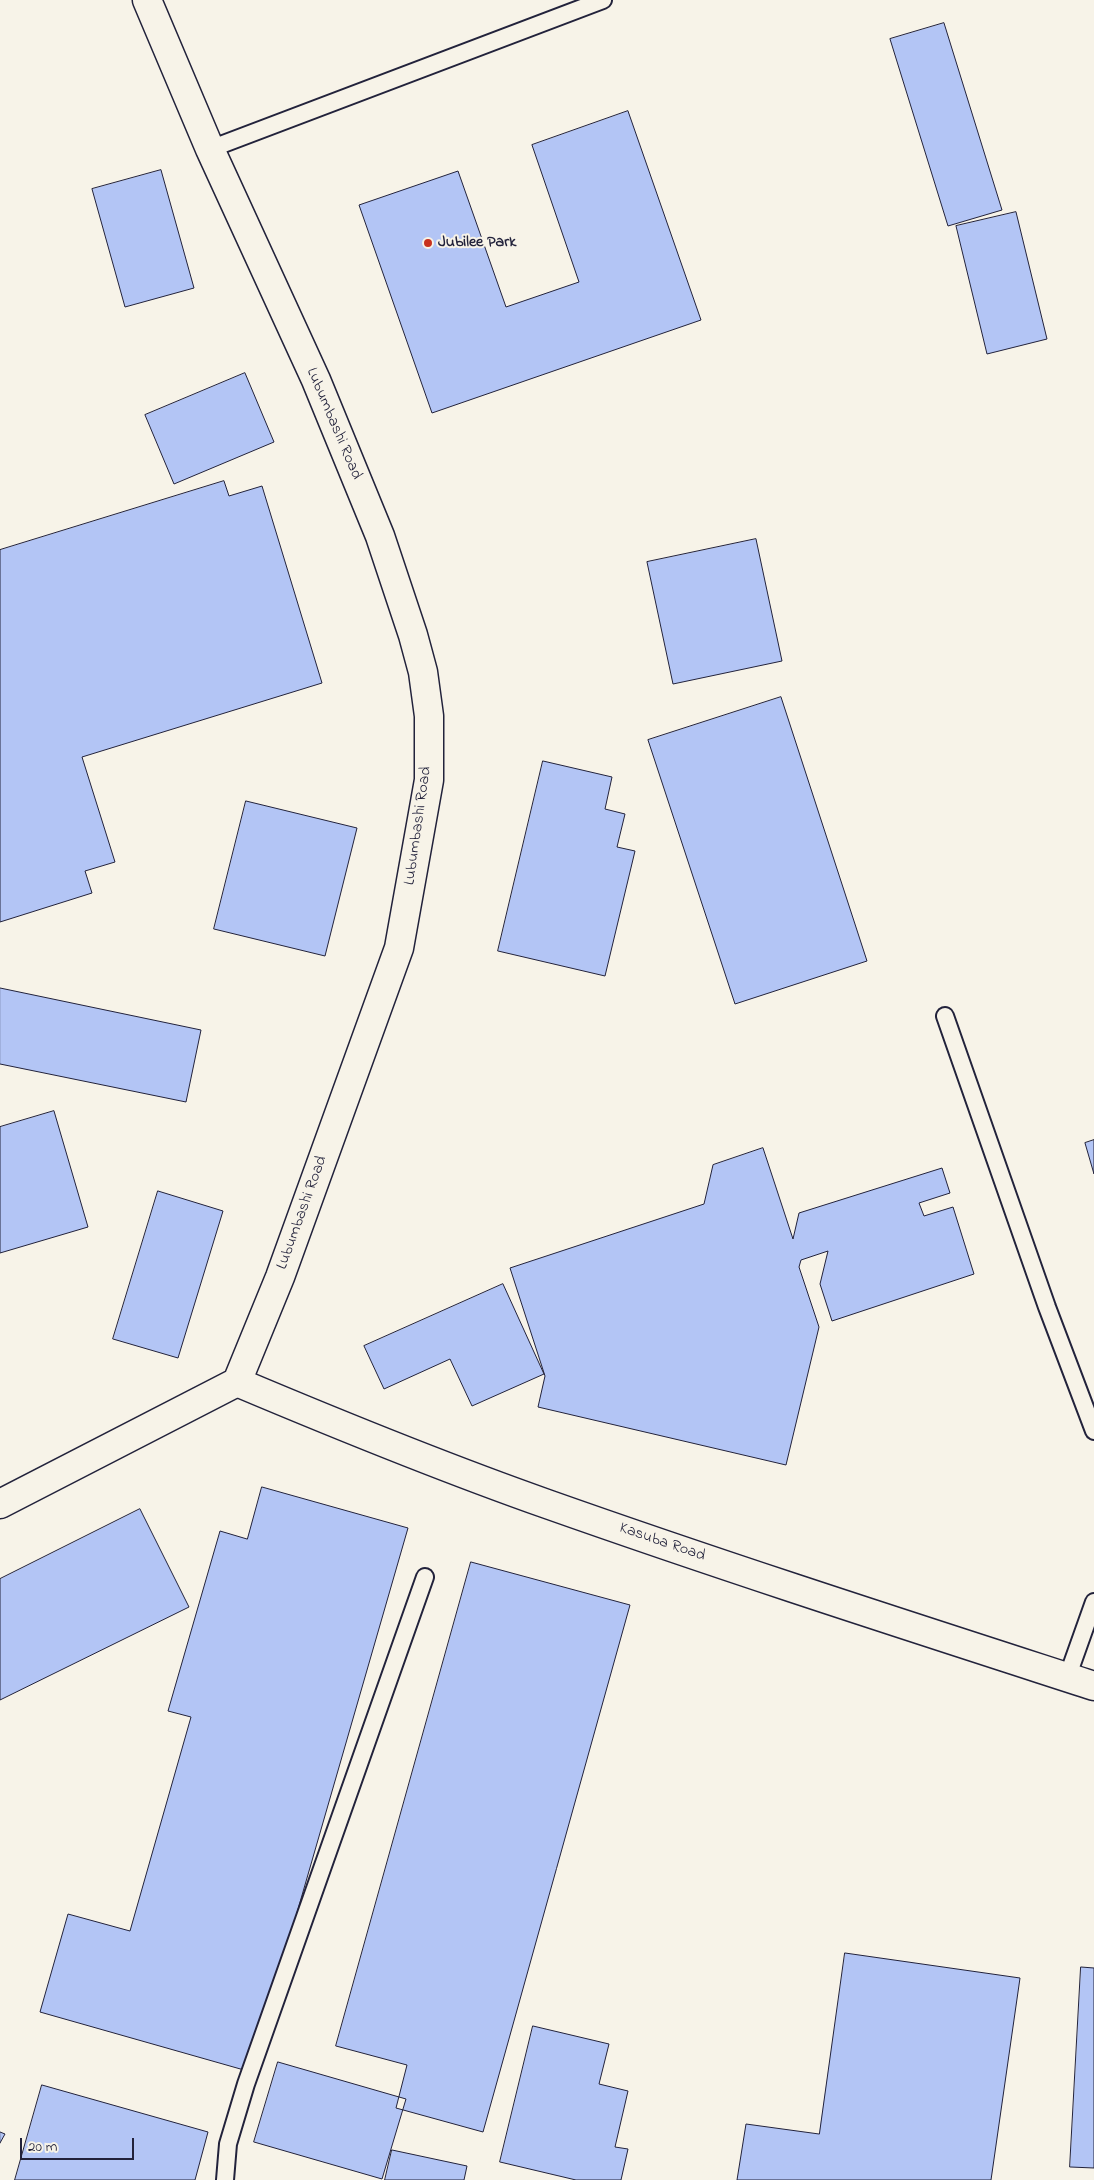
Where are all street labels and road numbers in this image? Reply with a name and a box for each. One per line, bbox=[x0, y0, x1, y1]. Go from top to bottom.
street label: Lubumbashi Road bbox=[301, 365, 365, 483]
street label: Lubumbashi Road bbox=[401, 765, 437, 887]
street label: Lubumbashi Road bbox=[274, 1154, 332, 1272]
street label: Kasuba Road bbox=[617, 1519, 707, 1567]

